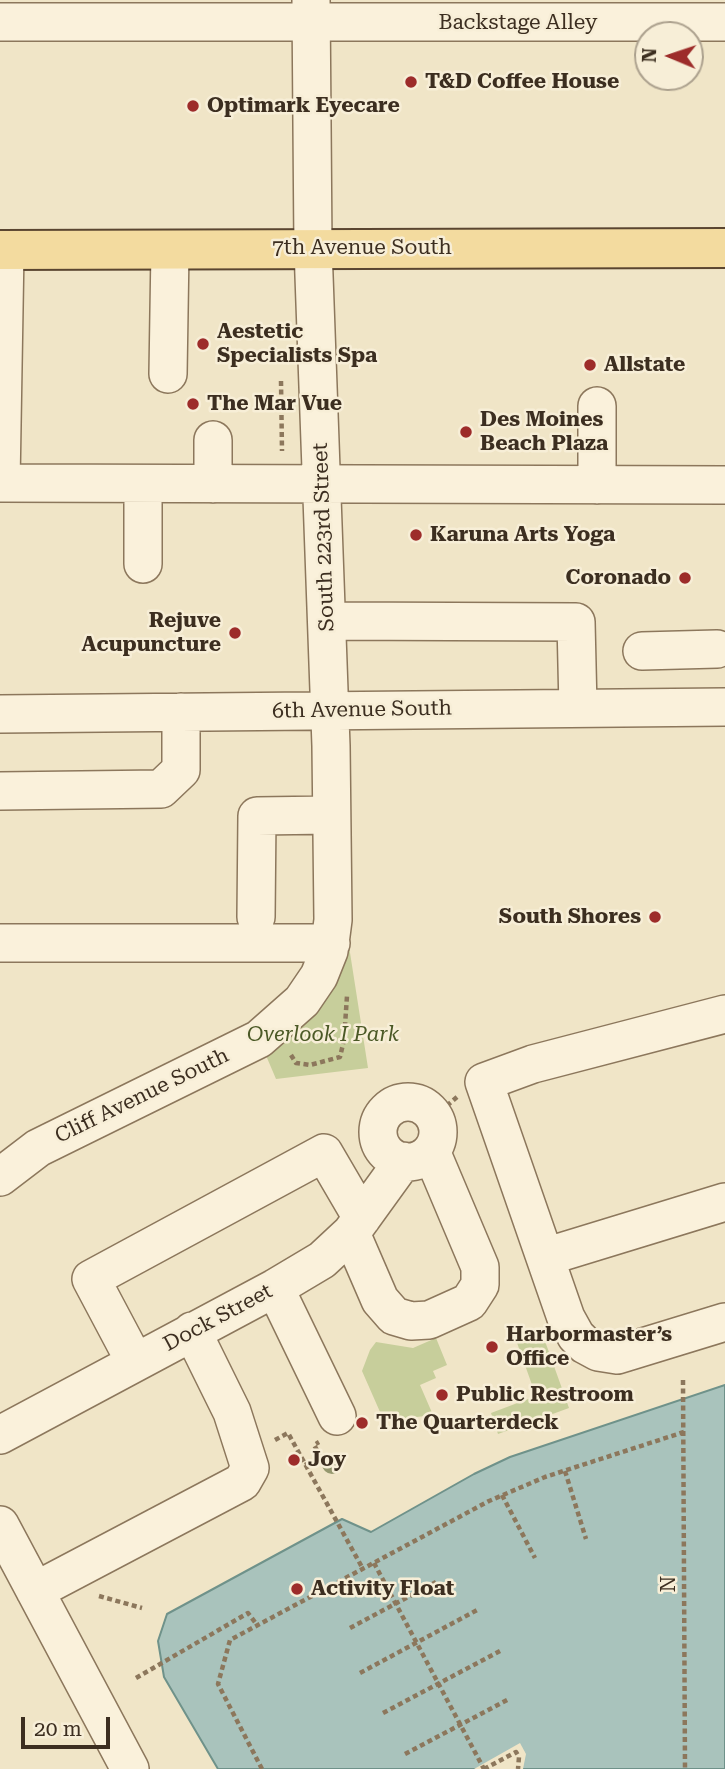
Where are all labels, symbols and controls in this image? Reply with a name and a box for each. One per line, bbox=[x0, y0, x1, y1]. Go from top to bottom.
street label: Backstage Alley bbox=[439, 10, 597, 36]
north arrow bbox=[634, 21, 704, 91]
text: N bbox=[638, 48, 661, 63]
place label: T&D Coffee House bbox=[425, 69, 619, 95]
marker: T&D Coffee House bbox=[403, 74, 419, 90]
place label: Optimark Eyecare bbox=[207, 93, 400, 119]
marker: Optimark Eyecare bbox=[185, 98, 201, 114]
street label: 7th Avenue South bbox=[272, 235, 452, 261]
place label: Aestetic Specialists Spa bbox=[217, 319, 377, 369]
marker: Aestetic Specialists Spa bbox=[195, 336, 211, 352]
place label: Allstate bbox=[604, 352, 685, 378]
marker: Allstate bbox=[582, 357, 598, 373]
place label: The Mar Vue bbox=[207, 391, 342, 417]
marker: The Mar Vue bbox=[185, 396, 201, 412]
place label: Des Moines Beach Plaza bbox=[480, 407, 608, 457]
marker: Des Moines Beach Plaza bbox=[458, 424, 474, 440]
street label: South 223rd Street bbox=[308, 442, 340, 632]
place label: Karuna Arts Yoga bbox=[430, 522, 615, 548]
marker: Karuna Arts Yoga bbox=[408, 527, 424, 543]
place label: Coronado bbox=[566, 565, 671, 591]
marker: Coronado bbox=[677, 570, 693, 586]
place label: Rejuve Acupuncture bbox=[82, 608, 221, 658]
marker: Rejuve Acupuncture bbox=[227, 625, 243, 641]
street label: 6th Avenue South bbox=[272, 696, 452, 724]
place label: South Shores bbox=[499, 904, 641, 930]
marker: South Shores bbox=[647, 909, 663, 925]
park label: Overlook I Park bbox=[247, 1022, 399, 1048]
street label: Cliff Avenue South bbox=[51, 1043, 233, 1149]
street label: Dock Street bbox=[159, 1279, 277, 1357]
place label: Harbormaster’s Office bbox=[506, 1322, 672, 1372]
marker: Harbormaster’s Office bbox=[484, 1339, 500, 1355]
place label: Public Restroom bbox=[456, 1382, 634, 1408]
marker: Public Restroom bbox=[434, 1387, 450, 1403]
place label: The Quarterdeck bbox=[376, 1410, 559, 1436]
marker: The Quarterdeck bbox=[354, 1415, 370, 1431]
place label: Joy bbox=[308, 1447, 346, 1473]
marker: Joy bbox=[286, 1452, 302, 1468]
place label: Activity Float bbox=[311, 1576, 454, 1602]
street label: N bbox=[656, 1576, 682, 1592]
marker: Activity Float bbox=[289, 1581, 305, 1597]
scale bar bbox=[24, 1702, 114, 1746]
text: 20 m bbox=[34, 1717, 82, 1741]

